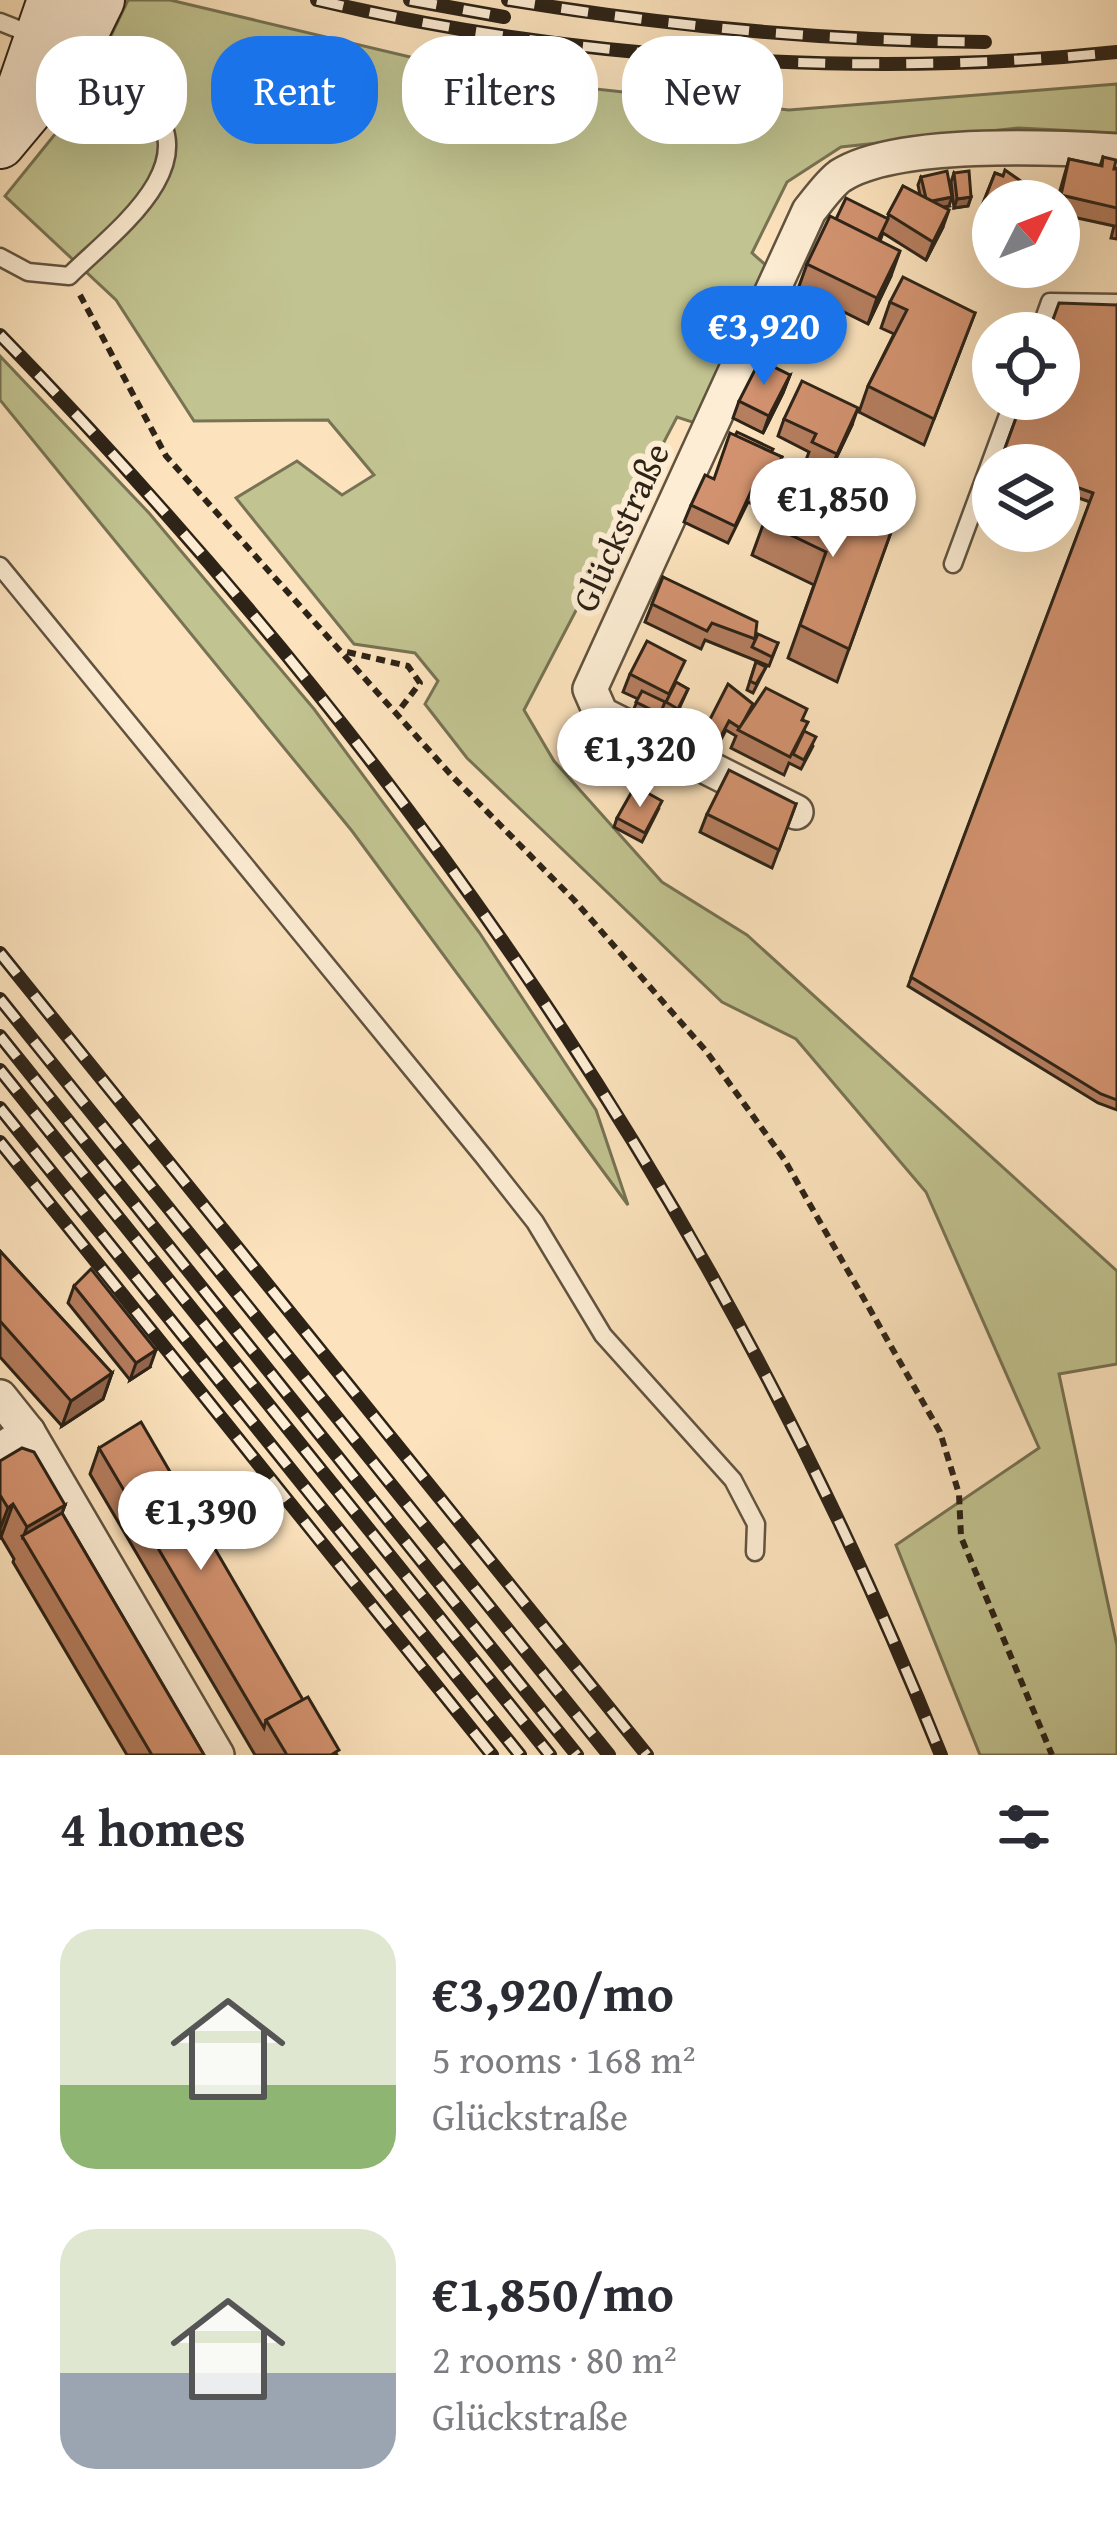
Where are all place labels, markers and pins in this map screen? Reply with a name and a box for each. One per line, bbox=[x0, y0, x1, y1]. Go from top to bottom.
pin: €3,920 bbox=[666, 286, 862, 388]
pin: €1,850 bbox=[735, 458, 931, 560]
pin: €1,320 bbox=[542, 708, 738, 810]
pin: €1,390 bbox=[103, 1471, 299, 1573]

